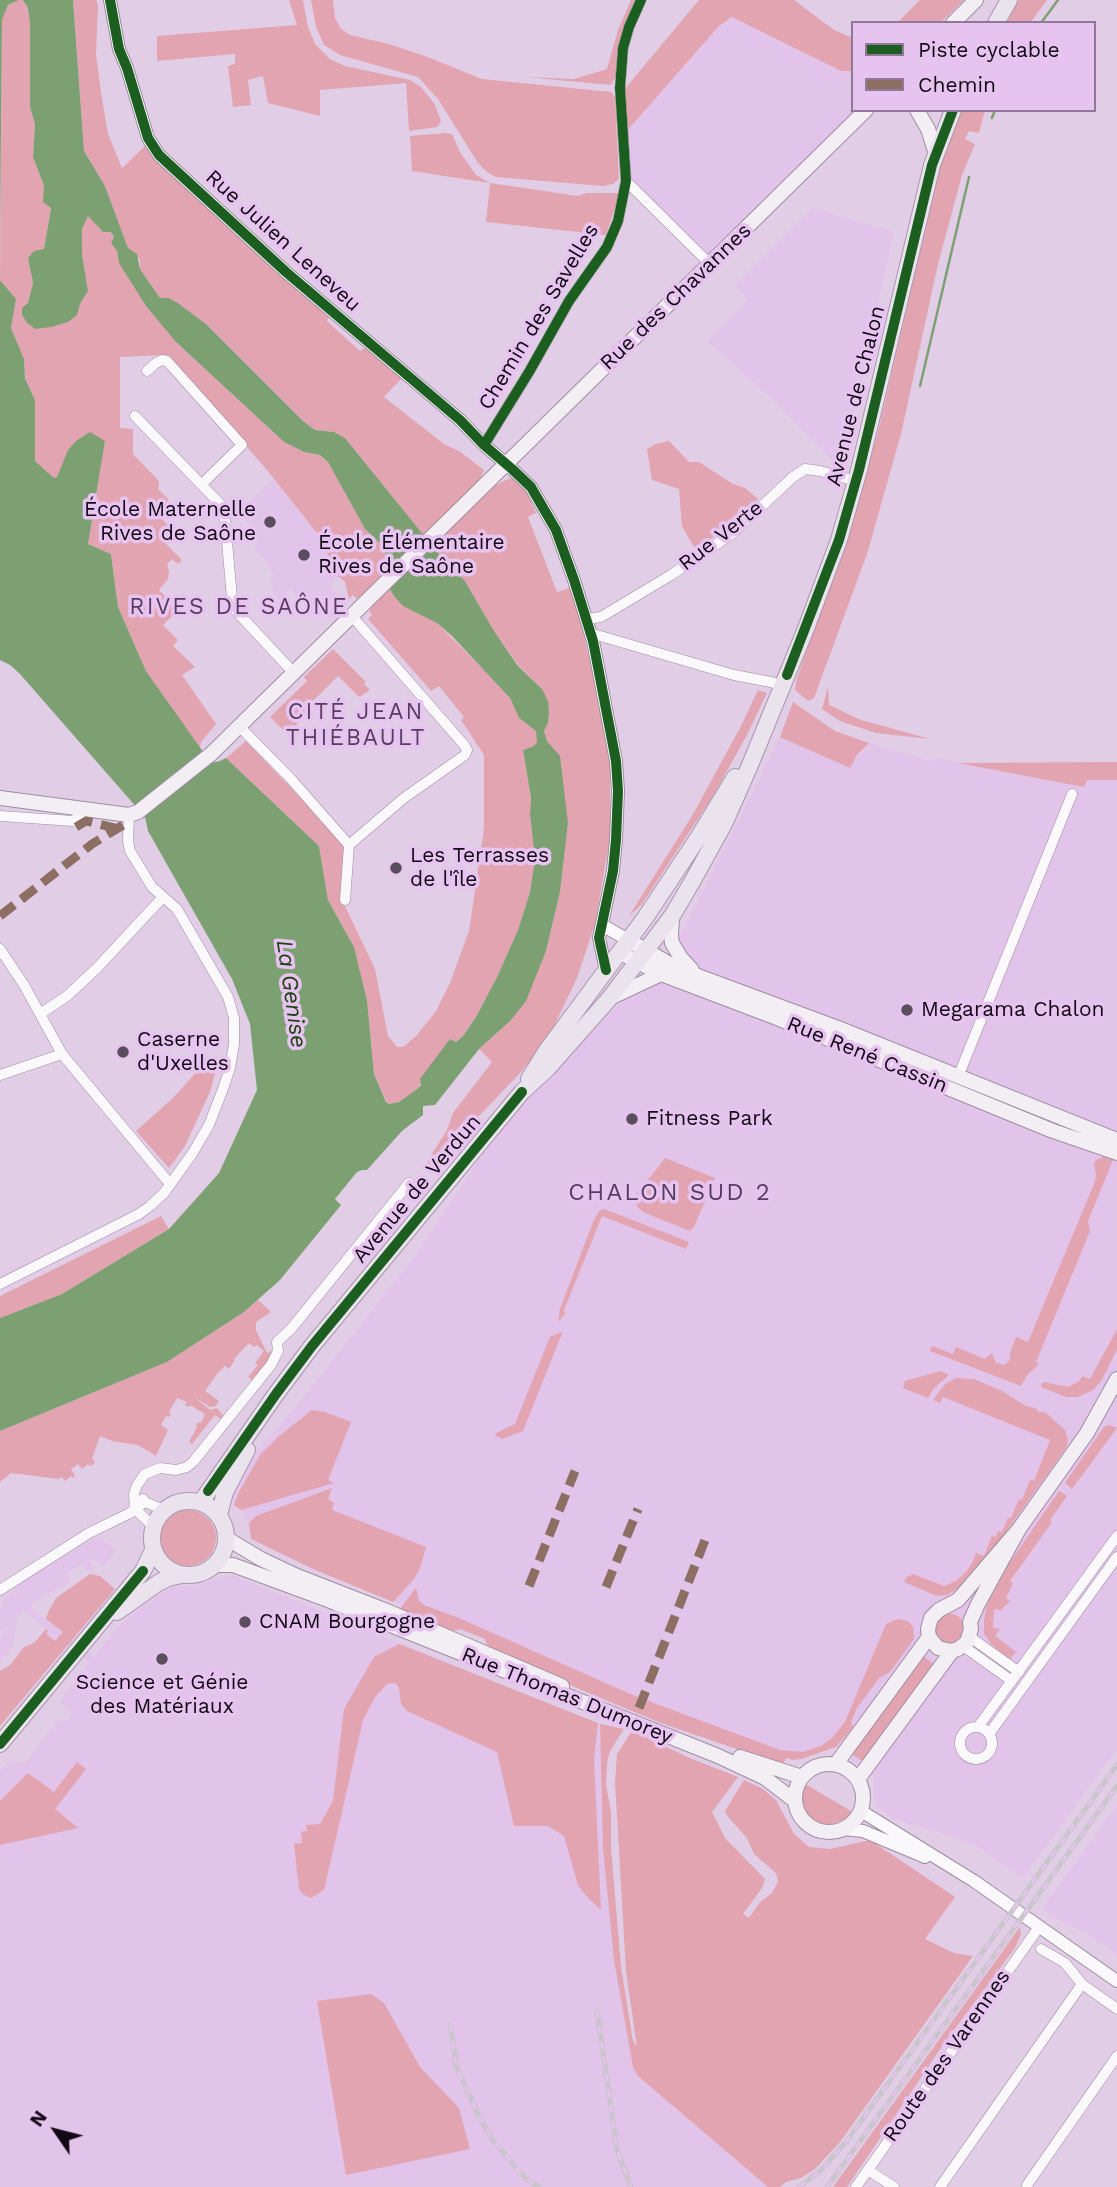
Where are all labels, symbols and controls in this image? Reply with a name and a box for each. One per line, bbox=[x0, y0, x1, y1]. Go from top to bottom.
legend bbox=[851, 21, 1096, 112]
text: Piste cyclable bbox=[918, 37, 1060, 62]
text: Chemin bbox=[918, 72, 996, 97]
street label: Rue Julien Leneveu bbox=[200, 165, 366, 317]
street label: Rue des Chavannes bbox=[595, 218, 757, 376]
street label: Chemin des Savelles bbox=[473, 219, 605, 415]
street label: Avenue de Chalon bbox=[821, 303, 891, 489]
street label: Rue Verte bbox=[674, 495, 768, 577]
place label: École Maternelle Rives de Saône bbox=[84, 497, 256, 547]
marker: École Maternelle Rives de Saône bbox=[262, 514, 278, 530]
place label: École Élémentaire Rives de Saône bbox=[318, 530, 505, 580]
marker: École Élémentaire Rives de Saône bbox=[296, 547, 312, 563]
district label: RIVES DE SAÔNE bbox=[131, 593, 347, 621]
district label: CITÉ JEAN THIÉBAULT bbox=[287, 698, 425, 752]
place label: Les Terrasses de l'île bbox=[410, 843, 549, 893]
marker: Les Terrasses de l'île bbox=[388, 860, 404, 876]
water label: La Genise bbox=[270, 938, 312, 1050]
place label: Megarama Chalon bbox=[921, 997, 1104, 1023]
marker: Megarama Chalon bbox=[899, 1002, 915, 1018]
street label: Rue René Cassin bbox=[783, 1011, 951, 1099]
place label: Caserne d'Uxelles bbox=[137, 1027, 229, 1077]
marker: Caserne d'Uxelles bbox=[115, 1044, 131, 1060]
place label: Fitness Park bbox=[646, 1106, 773, 1132]
street label: Avenue de Verdun bbox=[348, 1110, 486, 1268]
marker: Fitness Park bbox=[624, 1111, 640, 1127]
district label: CHALON SUD 2 bbox=[570, 1179, 770, 1207]
place label: CNAM Bourgogne bbox=[259, 1609, 435, 1635]
marker: CNAM Bourgogne bbox=[237, 1614, 253, 1630]
street label: Rue Thomas Dumorey bbox=[458, 1642, 676, 1750]
marker: Science et Génie des Matériaux bbox=[154, 1651, 170, 1667]
place label: Science et Génie des Matériaux bbox=[76, 1670, 248, 1720]
street label: Route des Varennes bbox=[878, 1965, 1016, 2147]
north arrow bbox=[21, 2096, 91, 2166]
text: N bbox=[25, 2106, 52, 2131]

